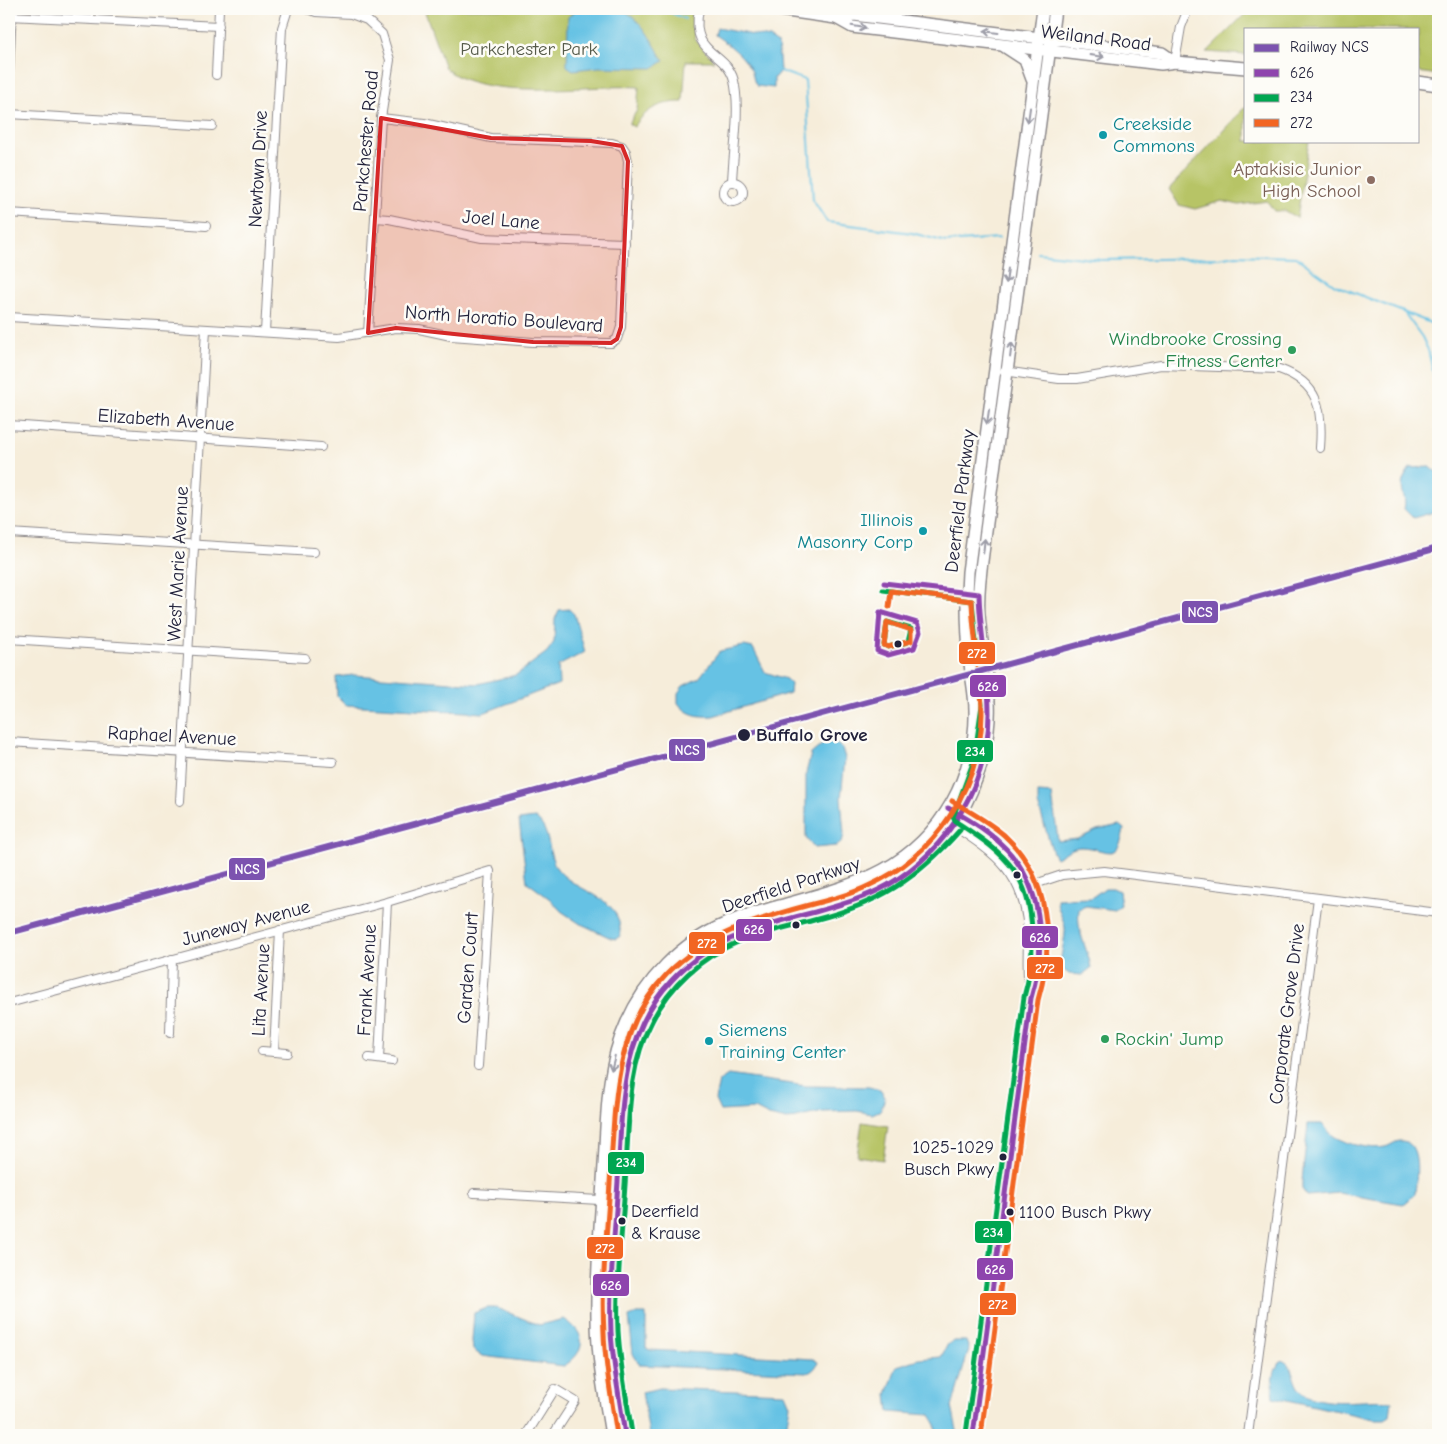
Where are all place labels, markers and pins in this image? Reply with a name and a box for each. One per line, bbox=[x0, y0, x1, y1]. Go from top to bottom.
place label: Creekside Commons bbox=[1113, 113, 1195, 157]
marker: Creekside Commons bbox=[1097, 129, 1109, 141]
place label: Aptakisic Junior High School bbox=[1233, 158, 1361, 202]
marker: Aptakisic Junior High School bbox=[1365, 174, 1377, 186]
place label: Windbrooke Crossing Fitness Center bbox=[1109, 328, 1282, 372]
marker: Windbrooke Crossing Fitness Center bbox=[1286, 344, 1298, 356]
place label: Illinois Masonry Corp bbox=[797, 509, 913, 553]
marker: Illinois Masonry Corp bbox=[917, 525, 929, 537]
unlabelled marker bbox=[893, 639, 903, 649]
place label: Buffalo Grove bbox=[756, 724, 868, 746]
marker: Buffalo Grove bbox=[736, 727, 752, 743]
unlabelled marker bbox=[1012, 870, 1022, 880]
unlabelled marker bbox=[791, 920, 801, 930]
place label: Siemens Training Center bbox=[719, 1019, 846, 1063]
place label: Rockin' Jump bbox=[1115, 1028, 1224, 1050]
marker: Rockin' Jump bbox=[1099, 1033, 1111, 1045]
marker: Siemens Training Center bbox=[703, 1035, 715, 1047]
place label: 1025-1029 Busch Pkwy bbox=[904, 1137, 995, 1180]
marker: 1025-1029 Busch Pkwy bbox=[998, 1152, 1008, 1162]
place label: Deerfield & Krause bbox=[631, 1201, 700, 1244]
place label: 1100 Busch Pkwy bbox=[1019, 1202, 1152, 1223]
marker: 1100 Busch Pkwy bbox=[1005, 1207, 1015, 1217]
marker: Deerfield & Krause bbox=[617, 1216, 627, 1226]

